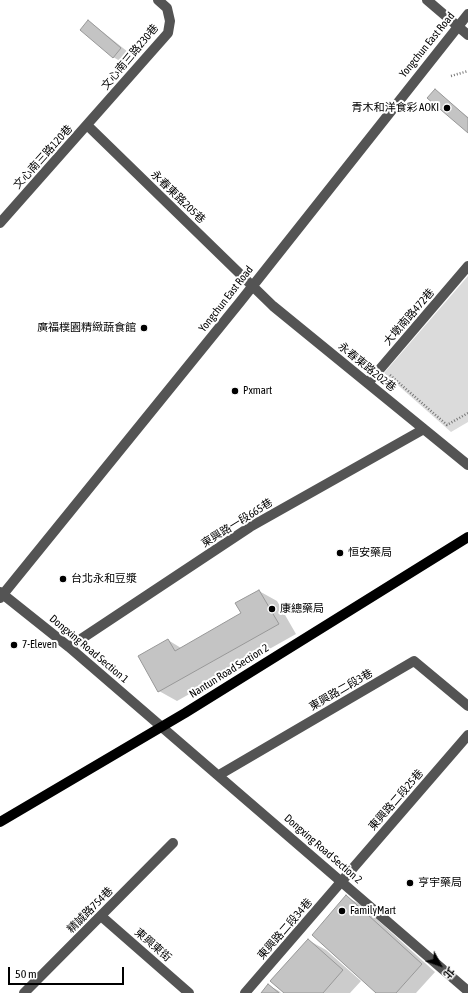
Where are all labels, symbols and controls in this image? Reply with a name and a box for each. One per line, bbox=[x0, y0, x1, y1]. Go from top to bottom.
street label: Yongchun East Road bbox=[397, 10, 457, 80]
street label: 文心南三路230巷 bbox=[99, 22, 161, 92]
place label: 青木和洋食彩 AOKI bbox=[351, 101, 439, 115]
marker: 青木和洋食彩 AOKI bbox=[442, 103, 452, 113]
street label: 文心南三路120巷 bbox=[11, 122, 75, 192]
street label: 永春東路205巷 bbox=[148, 168, 208, 226]
street label: Yongchun East Road bbox=[196, 263, 256, 335]
street label: 大墩南路472巷 bbox=[381, 286, 437, 348]
place label: 廣福樸園精緻蔬食館 bbox=[37, 321, 136, 335]
marker: 廣福樸園精緻蔬食館 bbox=[139, 323, 149, 333]
street label: 永春東路202巷 bbox=[335, 340, 399, 394]
place label: Pxmart bbox=[243, 384, 272, 398]
marker: Pxmart bbox=[230, 386, 240, 396]
street label: 東興路一段665巷 bbox=[199, 496, 275, 550]
place label: 恒安藥局 bbox=[348, 546, 392, 560]
marker: 恒安藥局 bbox=[335, 548, 345, 558]
place label: 台北永和豆漿 bbox=[71, 572, 137, 586]
marker: 台北永和豆漿 bbox=[58, 574, 68, 584]
place label: 康總藥局 bbox=[280, 602, 324, 616]
marker: 康總藥局 bbox=[267, 604, 277, 614]
street label: Dongxing Road Section 1 bbox=[47, 612, 131, 686]
place label: 7-Eleven bbox=[22, 638, 57, 652]
marker: 7-Eleven bbox=[9, 640, 19, 650]
street label: Nantun Road Section 2 bbox=[187, 641, 271, 701]
street label: 東興路二段3巷 bbox=[307, 666, 375, 714]
street label: 東興路二段25巷 bbox=[366, 767, 426, 833]
street label: Dongxing Road Section 2 bbox=[281, 812, 365, 886]
place label: 亨宇藥局 bbox=[418, 876, 462, 890]
marker: 亨宇藥局 bbox=[405, 878, 415, 888]
street label: 精誠路754巷 bbox=[64, 884, 116, 936]
street label: 東興路二段34巷 bbox=[255, 896, 315, 962]
place label: FamilyMart bbox=[350, 904, 396, 918]
marker: FamilyMart bbox=[337, 906, 347, 916]
street label: 東興東街 bbox=[132, 926, 174, 964]
north arrow bbox=[420, 945, 460, 985]
scale bar bbox=[10, 959, 126, 985]
text: 北 bbox=[441, 965, 457, 981]
text: 50 m bbox=[15, 967, 37, 981]

